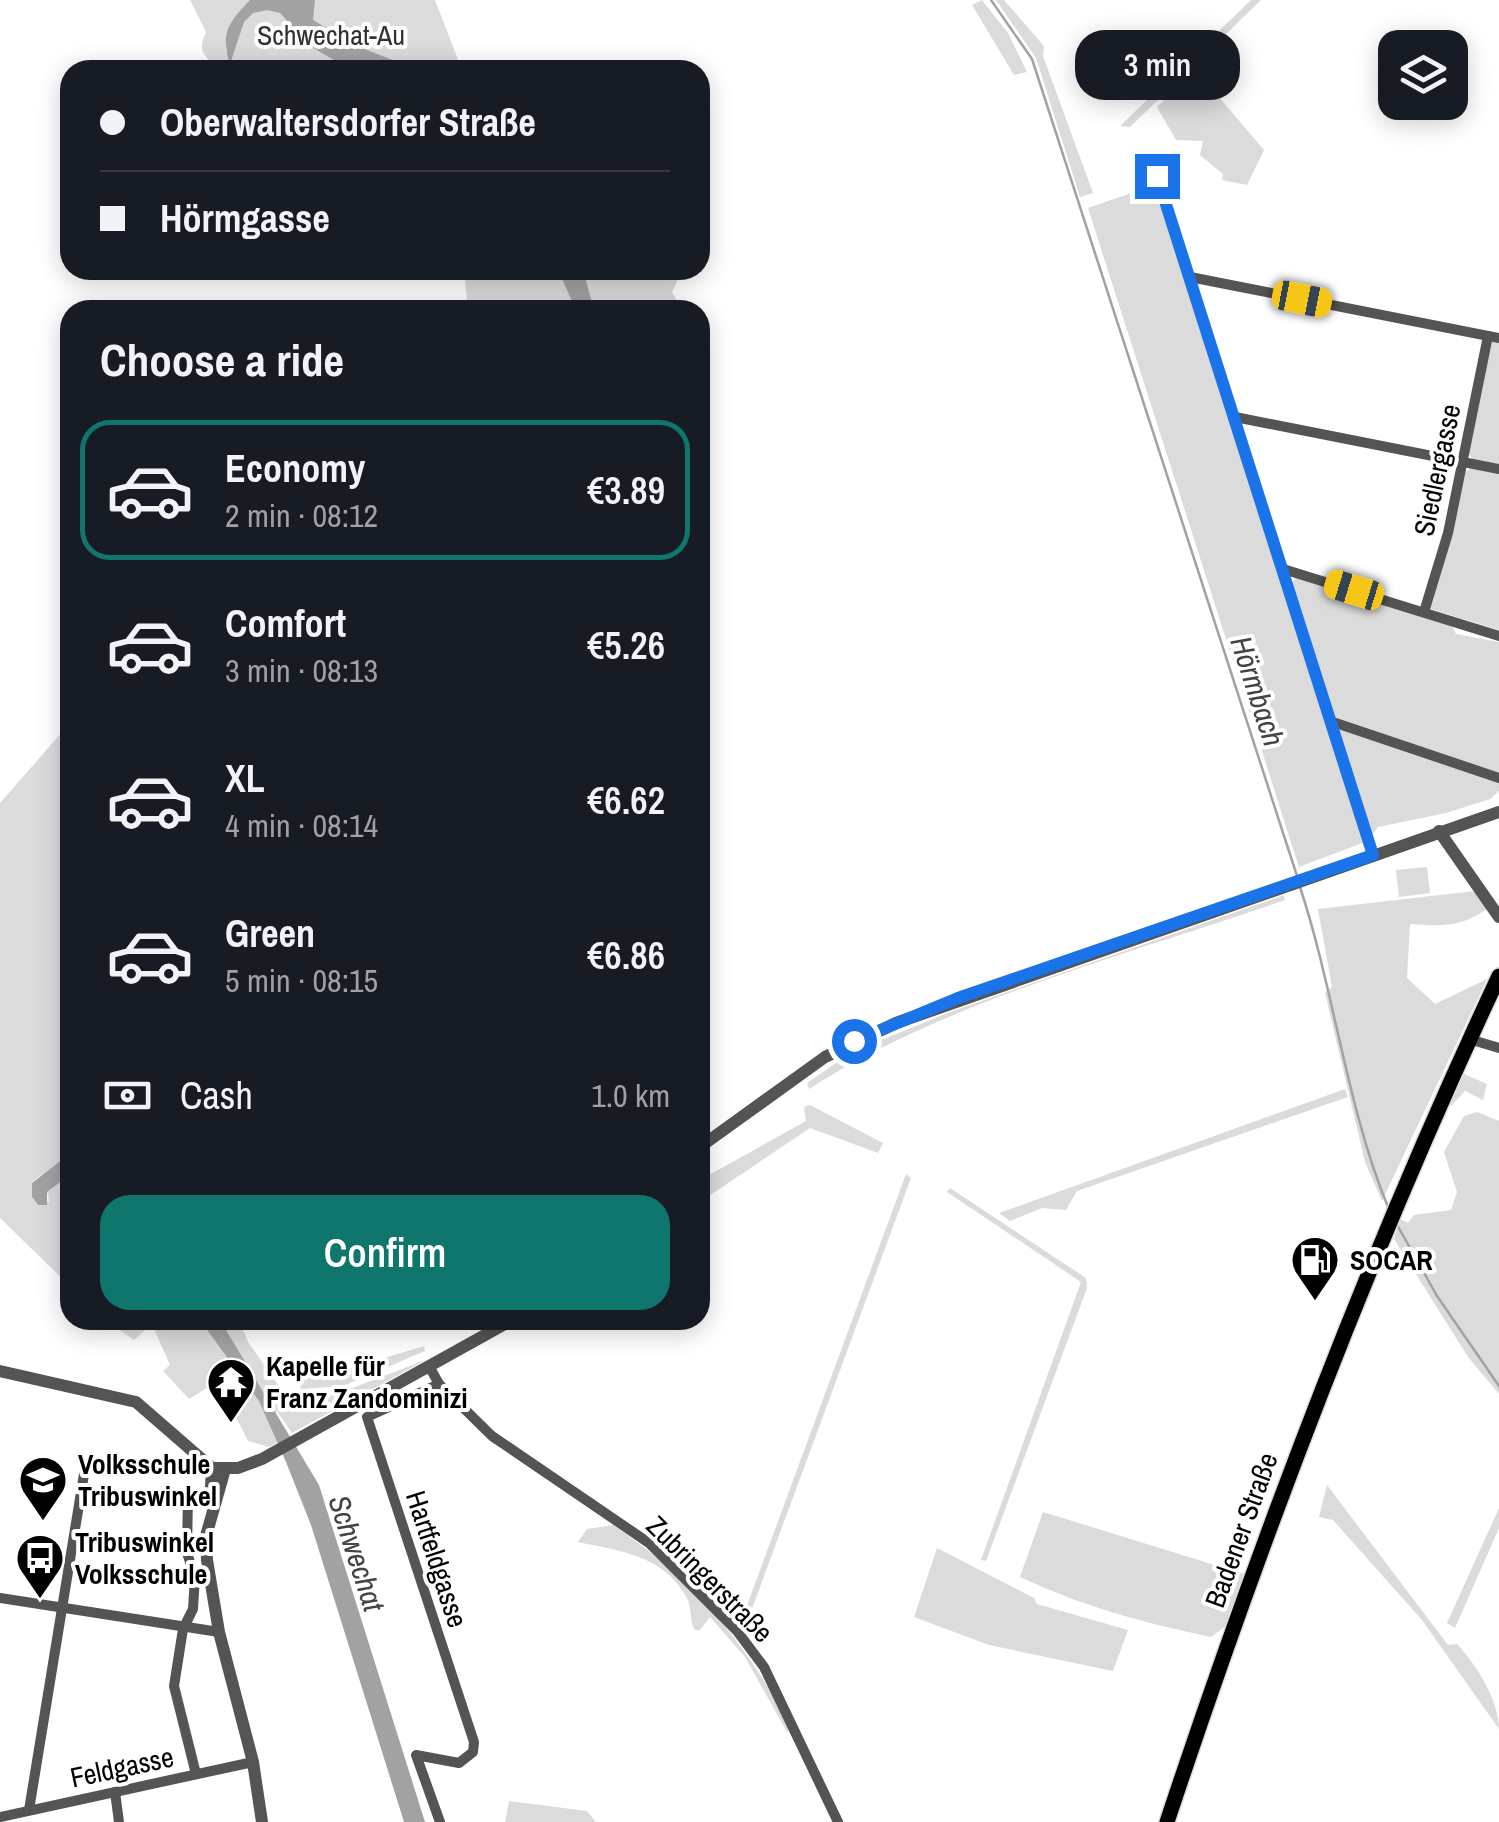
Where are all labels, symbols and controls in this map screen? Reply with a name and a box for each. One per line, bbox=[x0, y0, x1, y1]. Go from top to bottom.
park label: Schwechat-Au bbox=[257, 16, 405, 54]
map controls bbox=[1378, 30, 1468, 120]
button: layers bbox=[1378, 30, 1468, 120]
callout: 3 min bbox=[1074, 31, 1240, 101]
text: 3 min bbox=[1124, 43, 1191, 86]
text: Oberwaltersdorfer Straße bbox=[160, 97, 536, 148]
route end bbox=[1135, 154, 1180, 199]
text: Hörmgasse bbox=[160, 193, 330, 244]
car bbox=[1270, 279, 1334, 319]
text: Choose a ride bbox=[100, 329, 344, 390]
street label: Siedlergasse bbox=[1404, 401, 1470, 539]
text: Economy bbox=[225, 443, 365, 494]
icon: car bbox=[105, 445, 195, 535]
text: €3.89 bbox=[587, 465, 665, 516]
text: 2 min · 08:12 bbox=[225, 494, 378, 537]
car bbox=[1321, 567, 1387, 613]
text: Comfort bbox=[225, 598, 346, 649]
icon: car bbox=[105, 600, 195, 690]
text: €5.26 bbox=[587, 620, 665, 671]
water label: Hörmbach bbox=[1221, 631, 1295, 751]
text: 3 min · 08:13 bbox=[225, 649, 378, 692]
text: XL bbox=[225, 753, 265, 804]
icon: car bbox=[105, 755, 195, 845]
text: €6.62 bbox=[587, 775, 665, 826]
text: 4 min · 08:14 bbox=[225, 804, 378, 847]
text: Green bbox=[225, 908, 315, 959]
icon: car bbox=[105, 910, 195, 1000]
text: €6.86 bbox=[587, 930, 665, 981]
text: 5 min · 08:15 bbox=[225, 959, 378, 1002]
route start bbox=[832, 1019, 877, 1064]
icon: cash bbox=[100, 1068, 155, 1123]
text: Cash bbox=[180, 1070, 253, 1121]
text: 1.0 km bbox=[591, 1074, 670, 1117]
button: Confirm bbox=[100, 1195, 670, 1310]
fuel station icon: SOCAR bbox=[1289, 1234, 1341, 1302]
place label: SOCAR bbox=[1350, 1241, 1433, 1279]
place label: Kapelle für Franz Zandominizi bbox=[266, 1347, 468, 1417]
temple icon: Kapelle für Franz Zandominizi bbox=[205, 1356, 257, 1424]
place label: Volksschule Tribuswinkel bbox=[78, 1445, 217, 1515]
street label: Badener Straße bbox=[1195, 1447, 1287, 1613]
school or university icon: Volksschule Tribuswinkel bbox=[17, 1454, 69, 1522]
street label: Hartfeldgasse bbox=[397, 1486, 477, 1632]
water label: Schwechat bbox=[319, 1490, 395, 1617]
street label: Zubringerstraße bbox=[638, 1507, 782, 1651]
place label: Tribuswinkel Volksschule bbox=[75, 1523, 214, 1593]
bus stop icon: Tribuswinkel Volksschule bbox=[14, 1532, 66, 1600]
street label: Feldgasse bbox=[67, 1738, 177, 1796]

